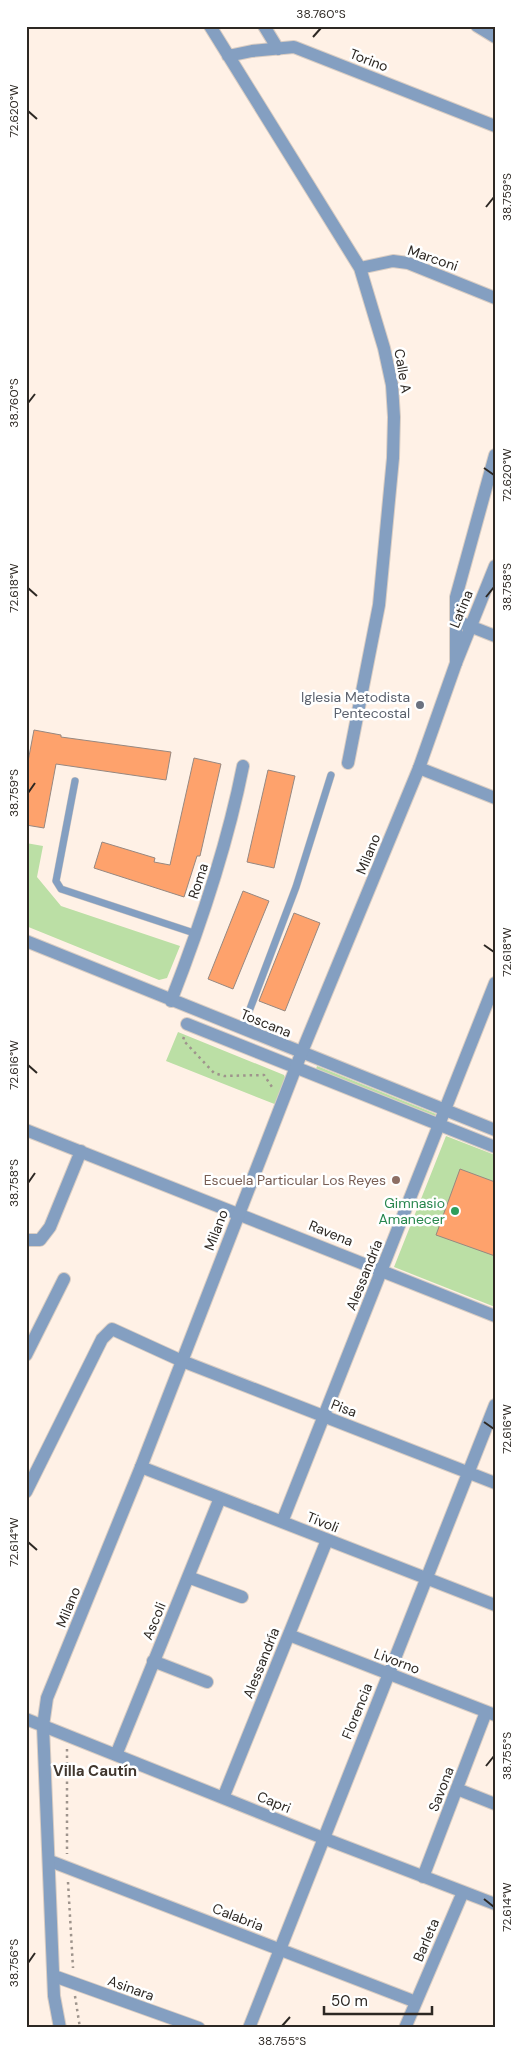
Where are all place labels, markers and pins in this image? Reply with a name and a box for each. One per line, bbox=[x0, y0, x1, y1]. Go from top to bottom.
place label: Iglesia Metodista Pentecostal bbox=[301, 688, 410, 722]
marker: Iglesia Metodista Pentecostal bbox=[414, 699, 426, 711]
place label: Escuela Particular Los Reyes bbox=[204, 1171, 386, 1189]
marker: Escuela Particular Los Reyes bbox=[390, 1174, 402, 1186]
place label: Gimnasio Amanecer bbox=[378, 1194, 445, 1228]
marker: Gimnasio Amanecer bbox=[449, 1205, 461, 1217]

